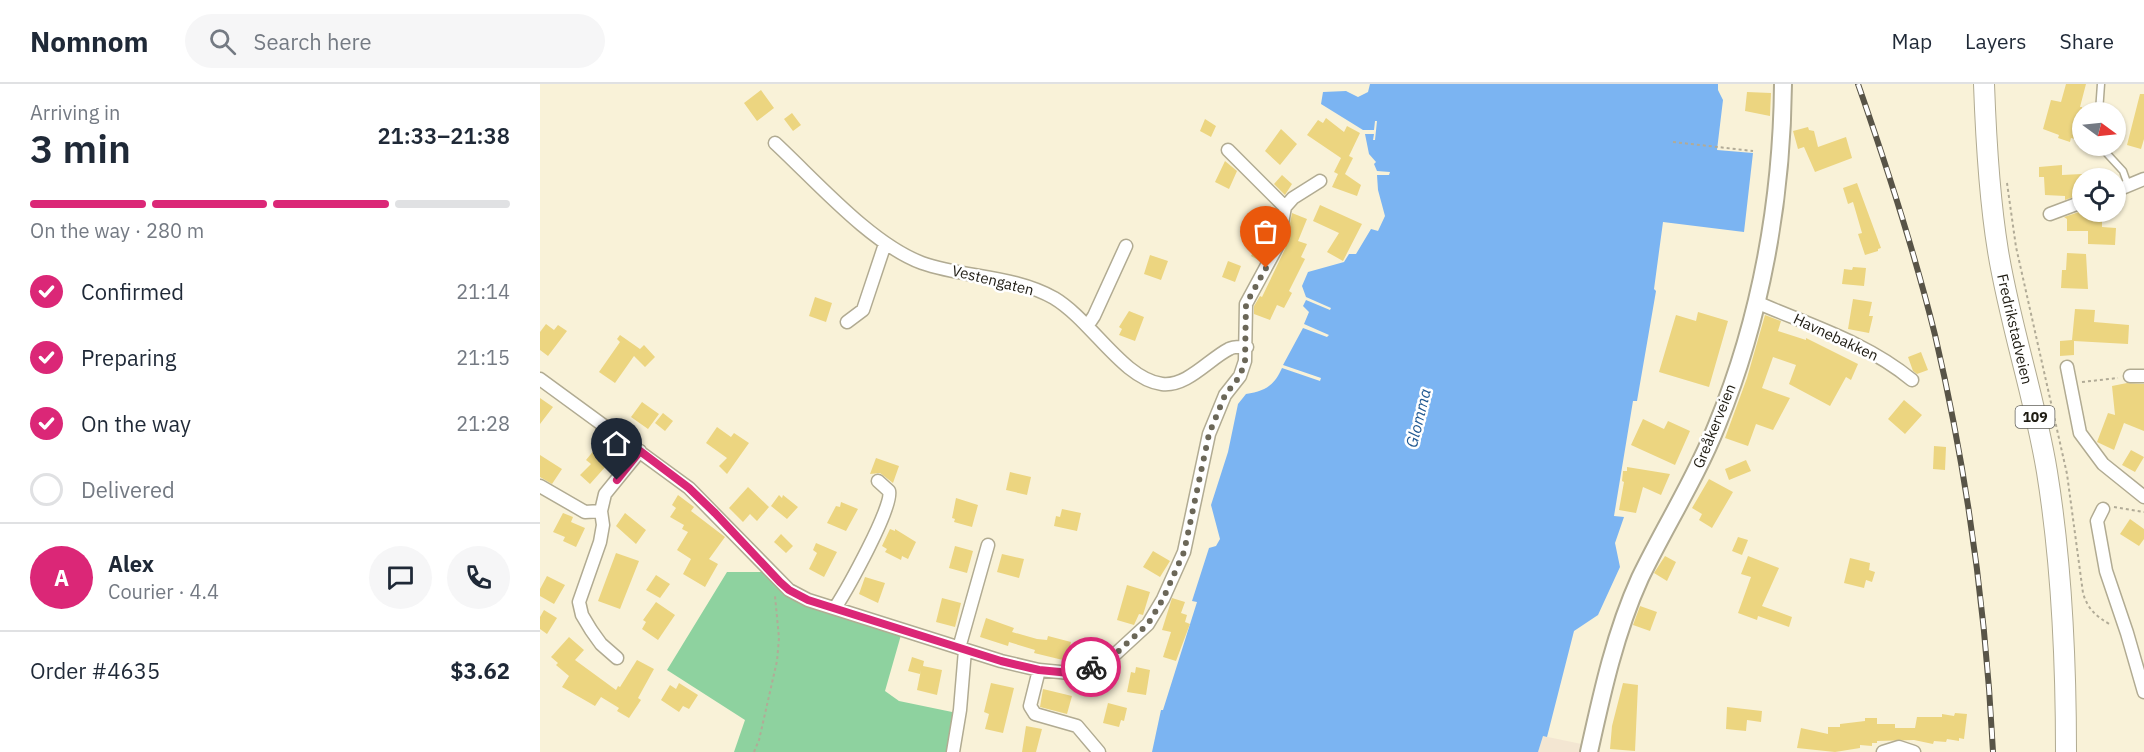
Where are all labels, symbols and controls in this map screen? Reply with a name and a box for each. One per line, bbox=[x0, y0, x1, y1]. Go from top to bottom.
search box bbox=[185, 14, 605, 68]
text: Nomnom bbox=[30, 23, 149, 60]
icon: search bbox=[206, 25, 239, 58]
text: Search here bbox=[254, 27, 372, 56]
text: Map bbox=[1892, 27, 1932, 55]
text: Layers bbox=[1965, 27, 2027, 55]
text: Share bbox=[2060, 27, 2114, 55]
text: Arriving in bbox=[30, 99, 120, 126]
north arrow bbox=[2072, 102, 2126, 156]
map controls bbox=[2072, 102, 2126, 222]
text: 21:33–21:38 bbox=[377, 121, 510, 150]
text: 3 min bbox=[30, 123, 131, 174]
button: locate bbox=[2072, 168, 2126, 222]
pin bbox=[1240, 206, 1291, 268]
icon: bag bbox=[1249, 215, 1282, 248]
text: On the way · 280 m bbox=[30, 217, 204, 244]
street label: Vestengaten bbox=[950, 261, 1036, 299]
street label: Fredrikstadveien bbox=[1993, 272, 2037, 386]
icon: check bbox=[30, 275, 63, 308]
text: Confirmed bbox=[81, 277, 184, 306]
text: 21:14 bbox=[456, 278, 510, 305]
street label: Havnebakken bbox=[1790, 309, 1882, 365]
icon: check bbox=[30, 341, 63, 374]
text: Preparing bbox=[81, 343, 176, 372]
text: 21:15 bbox=[456, 344, 510, 371]
street label: Greåkerveien bbox=[1688, 381, 1740, 471]
water label: Glomma bbox=[1401, 386, 1435, 450]
road number: 109 bbox=[2016, 406, 2054, 428]
icon: check bbox=[30, 407, 63, 440]
text: On the way bbox=[81, 409, 191, 438]
text: 21:28 bbox=[456, 410, 510, 437]
pin bbox=[591, 418, 642, 480]
icon: home bbox=[600, 427, 633, 460]
text: Delivered bbox=[81, 475, 175, 504]
button: chat bbox=[369, 546, 432, 609]
button: phone bbox=[447, 546, 510, 609]
text: Alex bbox=[108, 549, 154, 578]
text: A bbox=[54, 563, 69, 592]
text: Courier · 4.4 bbox=[108, 578, 219, 605]
courier bbox=[1061, 637, 1121, 697]
icon: bike bbox=[1075, 651, 1108, 684]
text: Order #4635 bbox=[30, 656, 160, 685]
text: $3.62 bbox=[450, 656, 510, 685]

